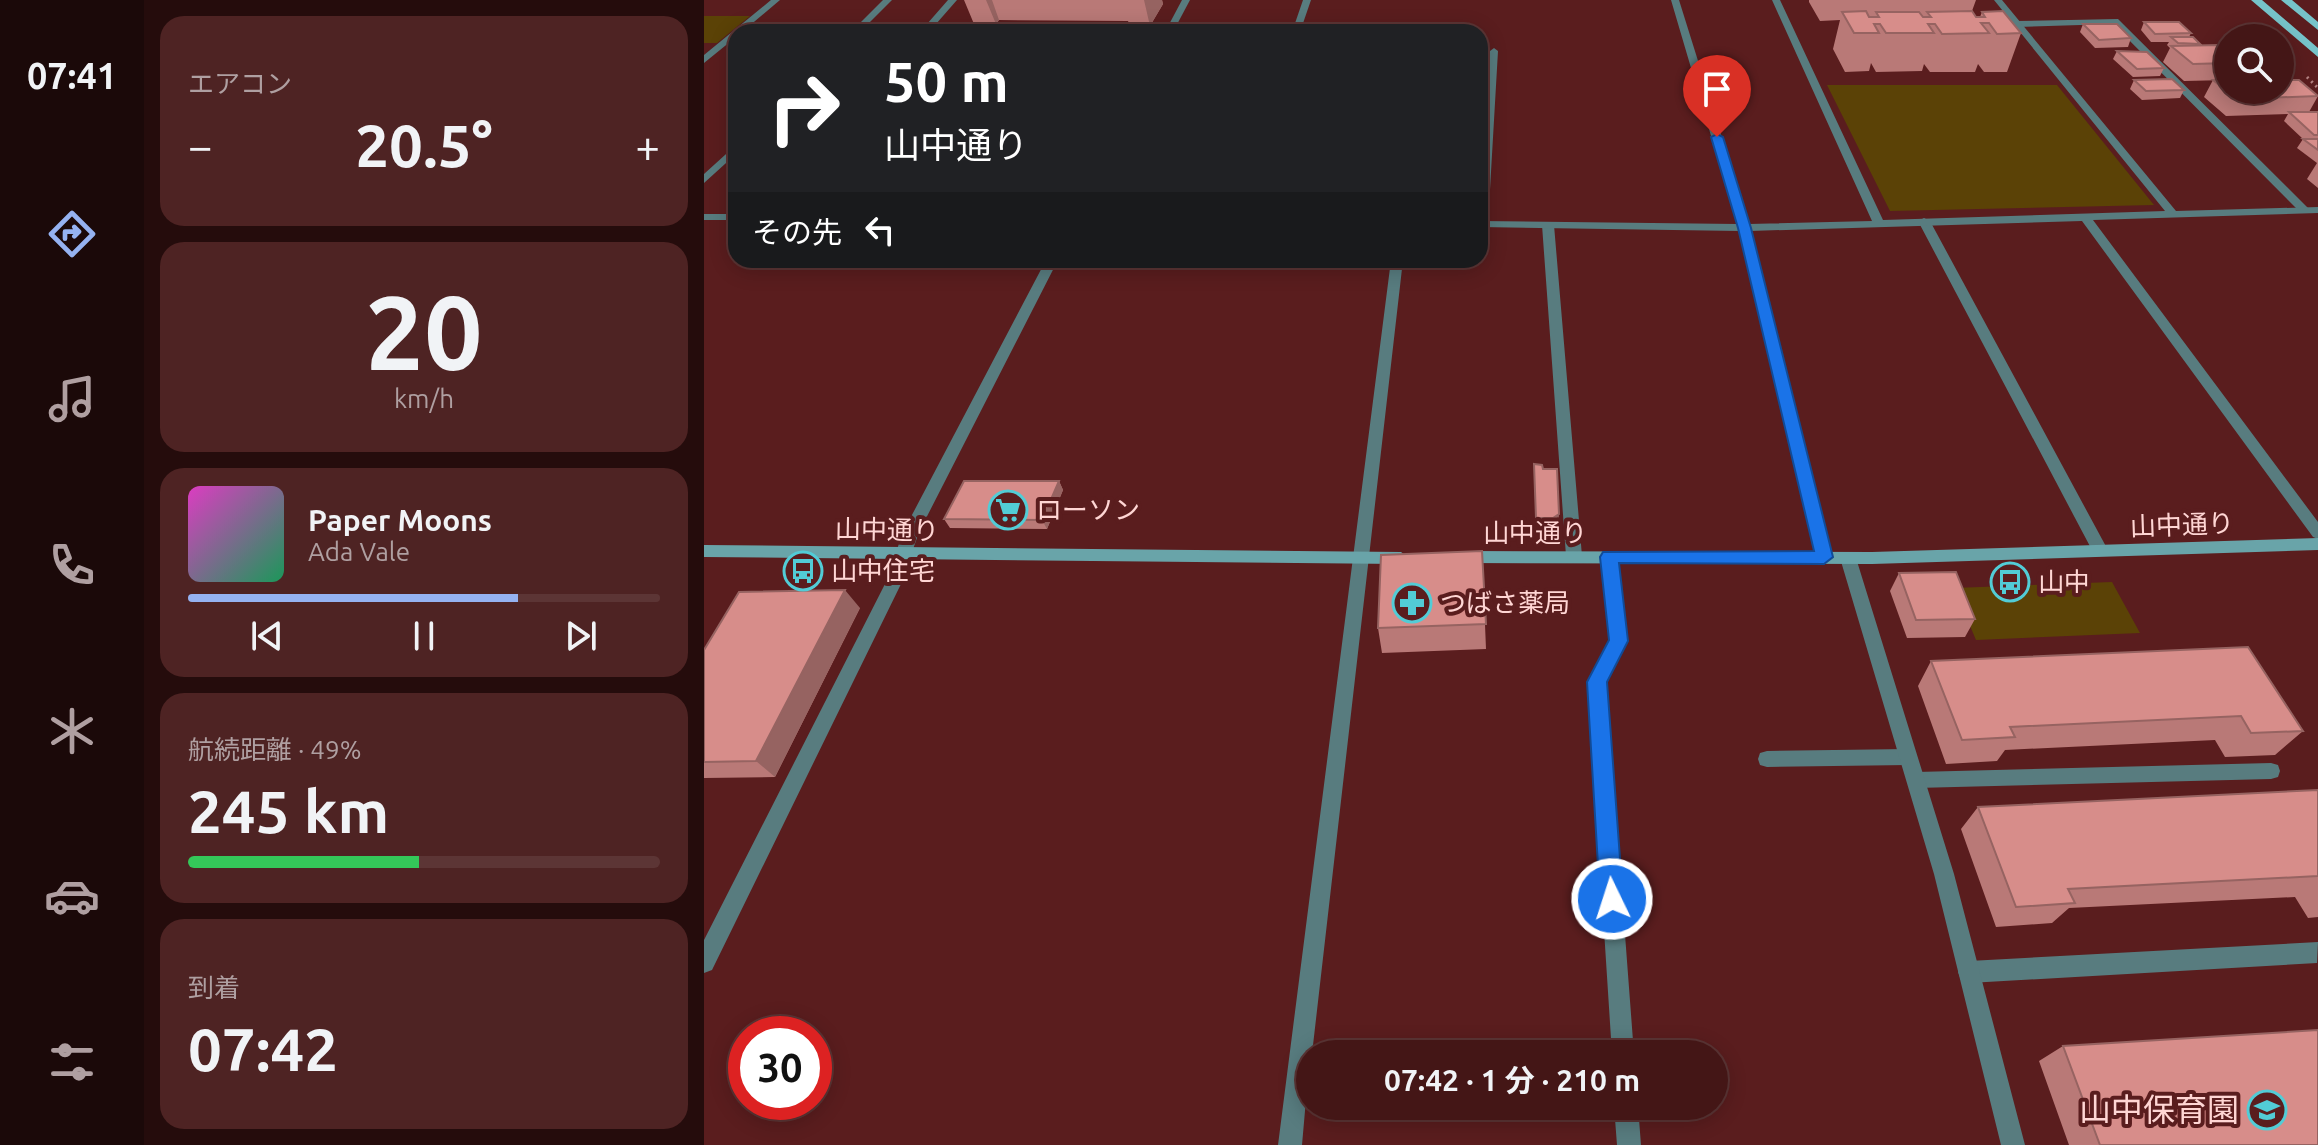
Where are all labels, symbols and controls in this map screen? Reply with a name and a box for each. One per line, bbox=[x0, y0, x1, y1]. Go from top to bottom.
map controls bbox=[2214, 24, 2294, 104]
button: search bbox=[2214, 24, 2294, 104]
text: 50 m bbox=[884, 50, 1009, 113]
text: 07:41 bbox=[27, 55, 117, 96]
pin bbox=[1683, 55, 1751, 137]
icon: right bbox=[752, 56, 856, 160]
icon: arrive bbox=[1695, 67, 1739, 111]
text: エアコン bbox=[188, 69, 292, 98]
text: 20.5° bbox=[355, 111, 493, 178]
text: − bbox=[188, 121, 213, 170]
text: + bbox=[635, 121, 660, 170]
text: 山中通り bbox=[884, 124, 1028, 165]
icon: directions bbox=[44, 206, 100, 262]
icon: left bbox=[858, 208, 902, 252]
text: その先 bbox=[752, 215, 842, 249]
text: 20 bbox=[365, 273, 483, 390]
icon: music bbox=[44, 371, 100, 427]
text: km/h bbox=[394, 384, 454, 413]
supermarket icon: ローソン bbox=[987, 489, 1029, 531]
place label: ローソン bbox=[1036, 495, 1140, 524]
text: Paper Moons bbox=[308, 503, 492, 537]
street label: 山中通り bbox=[2130, 508, 2234, 541]
street label: 山中通り bbox=[835, 514, 939, 545]
street label: 山中通り bbox=[1483, 518, 1587, 547]
icon: phone bbox=[44, 537, 100, 593]
text: Ada Vale bbox=[308, 537, 410, 566]
bus stop icon: 山中住宅 bbox=[782, 550, 824, 592]
place label: 山中住宅 bbox=[831, 556, 935, 585]
bus stop icon: 山中 bbox=[1989, 561, 2031, 603]
place label: 山中 bbox=[2038, 567, 2090, 596]
pharmacy icon: つばさ薬局 bbox=[1391, 582, 1433, 624]
place label: つばさ薬局 bbox=[1440, 588, 1570, 617]
icon: previous bbox=[245, 614, 289, 658]
icon: pause bbox=[402, 614, 446, 658]
icon: next bbox=[559, 614, 603, 658]
icon: climate bbox=[44, 703, 100, 759]
text: 航続距離 · 49% bbox=[188, 735, 362, 764]
text: 245 km bbox=[188, 777, 389, 844]
position arrow bbox=[1570, 857, 1654, 941]
icon: car bbox=[44, 868, 100, 924]
text: 到着 bbox=[188, 973, 240, 1002]
text: 07:42 bbox=[188, 1015, 338, 1082]
speed limit sign: 30 bbox=[728, 1016, 832, 1120]
icon: filters bbox=[44, 1034, 100, 1090]
text: 07:42 · 1 分 · 210 m bbox=[1384, 1063, 1640, 1097]
school or university icon: 山中保育園 bbox=[2246, 1089, 2288, 1131]
place label: 山中保育園 bbox=[2079, 1091, 2239, 1127]

